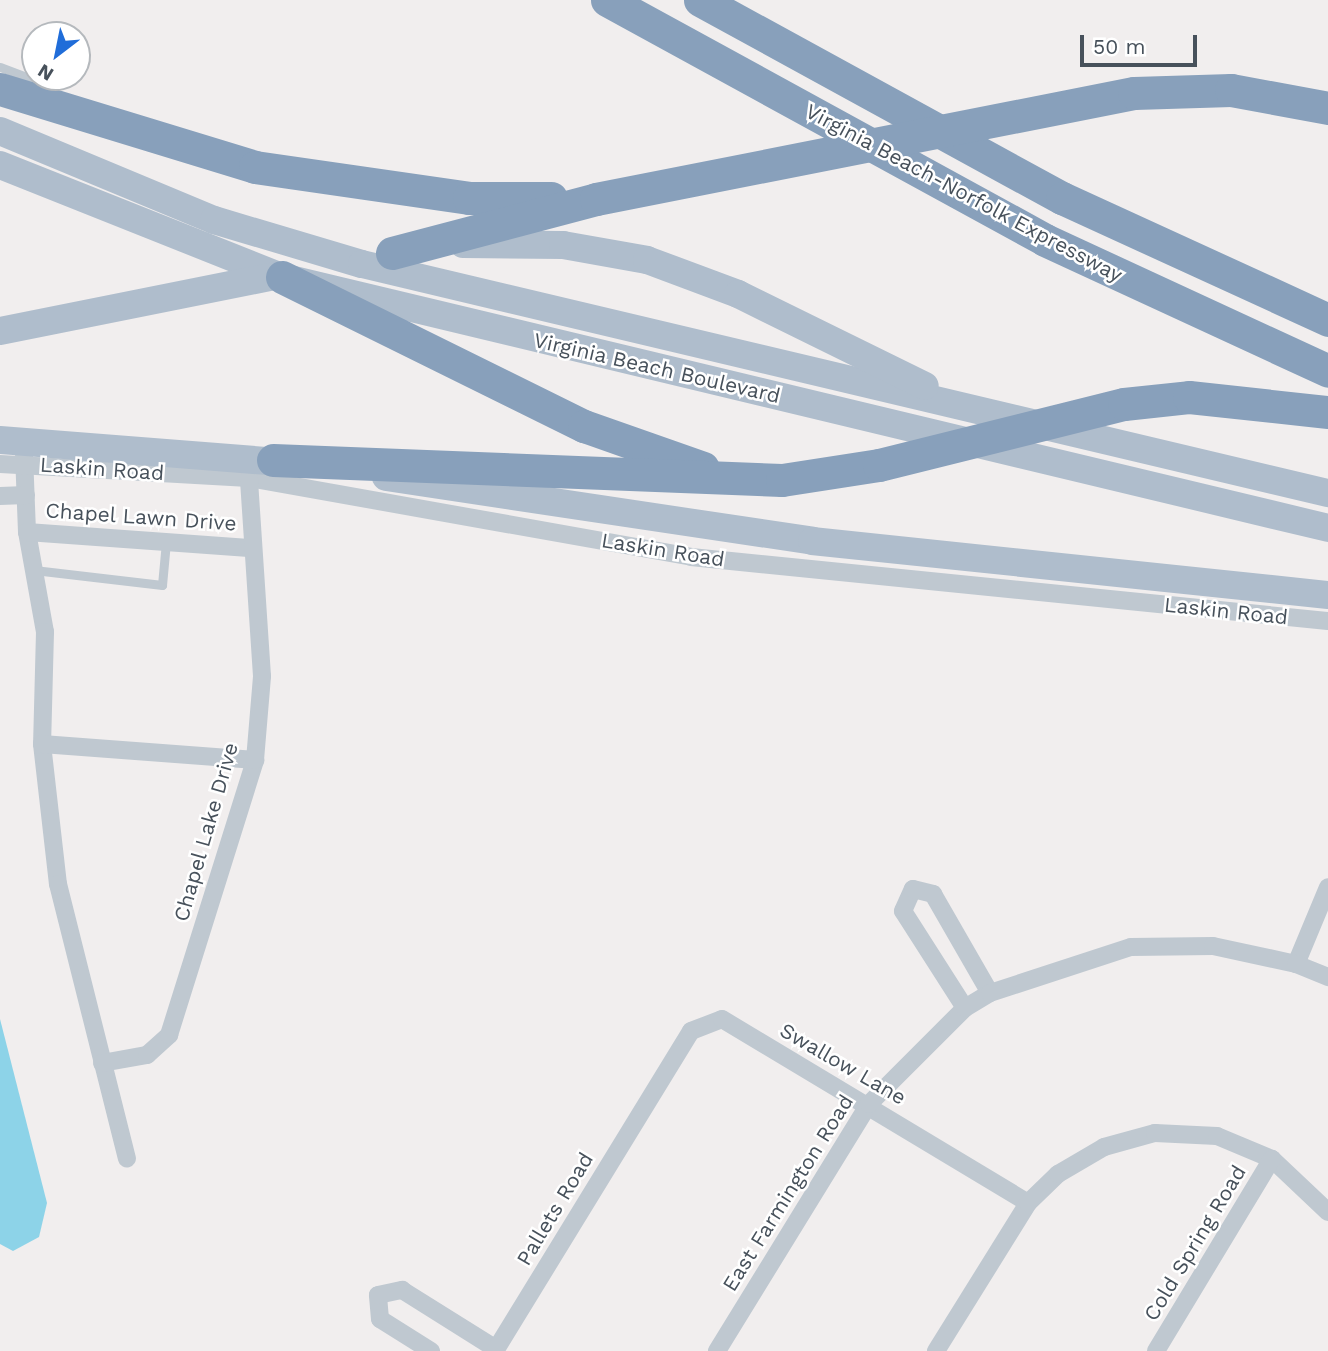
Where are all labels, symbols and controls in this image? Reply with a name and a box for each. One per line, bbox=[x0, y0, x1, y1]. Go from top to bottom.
north arrow bbox=[21, 21, 91, 91]
scale bar bbox=[1083, 21, 1200, 65]
text: 50 m bbox=[1093, 34, 1145, 59]
text: N bbox=[34, 59, 58, 86]
street label: Virginia Beach-Norfolk Expressway bbox=[801, 98, 1127, 288]
street label: Virginia Beach Boulevard bbox=[531, 327, 783, 409]
street label: Laskin Road bbox=[39, 452, 165, 486]
street label: Chapel Lawn Drive bbox=[44, 498, 238, 536]
street label: Laskin Road bbox=[600, 528, 726, 572]
street label: Laskin Road bbox=[1163, 592, 1289, 630]
street label: Chapel Lake Drive bbox=[168, 739, 244, 925]
street label: Swallow Lane bbox=[775, 1018, 911, 1110]
street label: East Farmington Road bbox=[717, 1090, 859, 1296]
street label: Pallets Road bbox=[511, 1148, 599, 1270]
street label: Cold Spring Road bbox=[1139, 1161, 1251, 1325]

